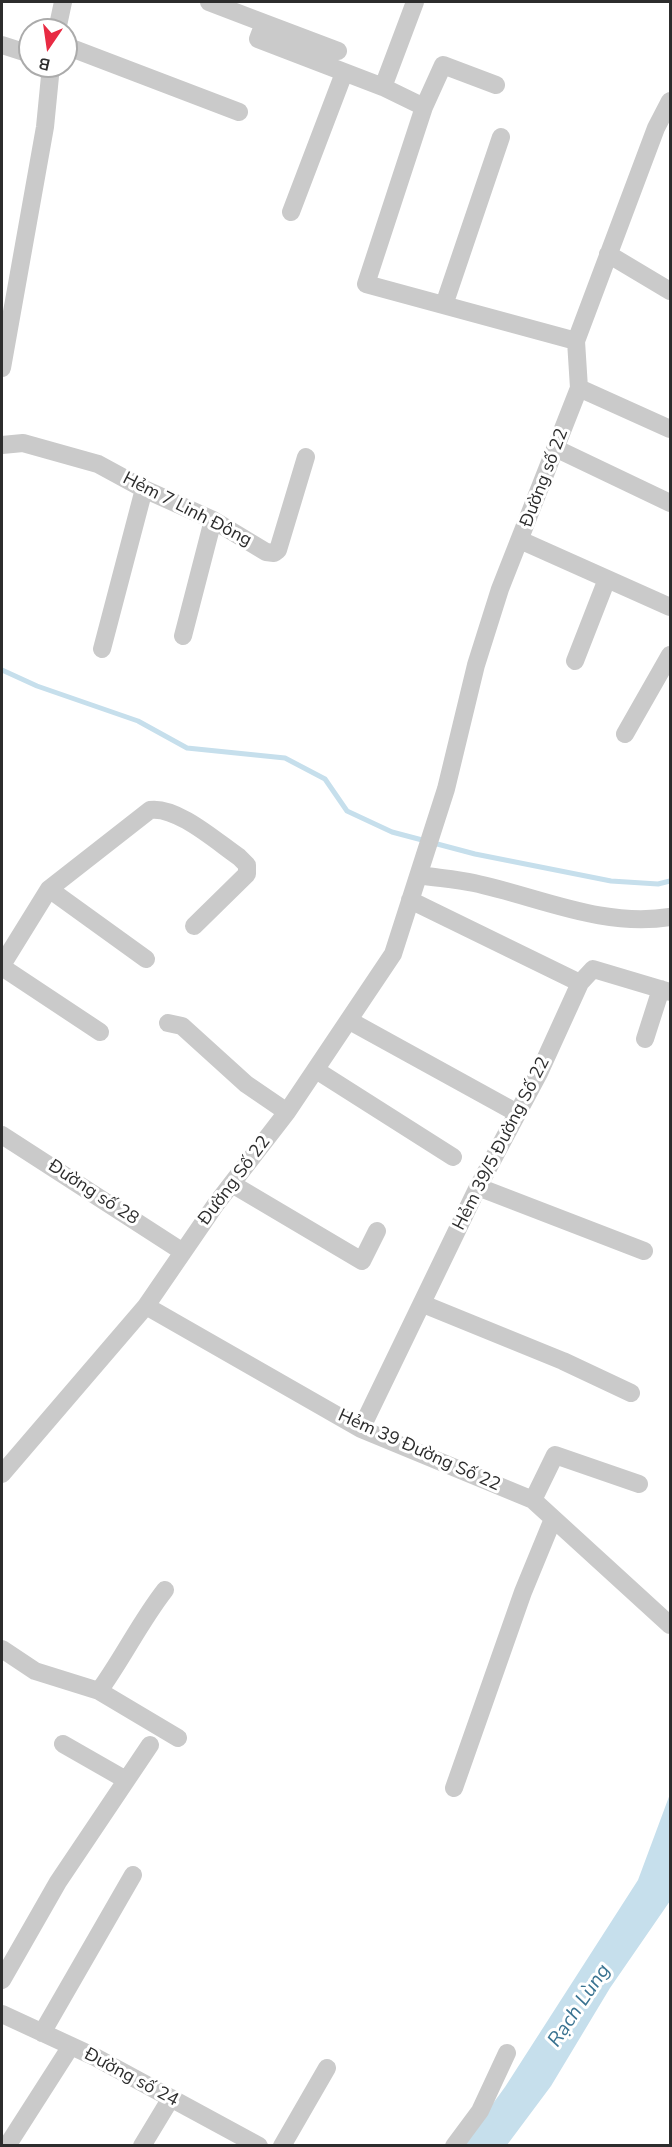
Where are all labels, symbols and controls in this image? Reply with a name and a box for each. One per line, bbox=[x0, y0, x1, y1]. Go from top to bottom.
north arrow bbox=[18, 18, 78, 78]
text: B bbox=[37, 52, 52, 76]
street label: Đường số 22 bbox=[516, 426, 574, 530]
street label: Hẻm 7 Linh Đông bbox=[119, 468, 255, 552]
street label: Hẻm 39/5 Đường Số 22 bbox=[449, 1054, 555, 1234]
street label: Đường Số 22 bbox=[194, 1132, 276, 1230]
street label: Đường số 28 bbox=[44, 1156, 142, 1230]
street label: Hẻm 39 Đường Số 22 bbox=[334, 1405, 504, 1497]
water label: Rạch Lùng bbox=[544, 1960, 616, 2052]
street label: Đường số 24 bbox=[80, 2044, 182, 2112]

